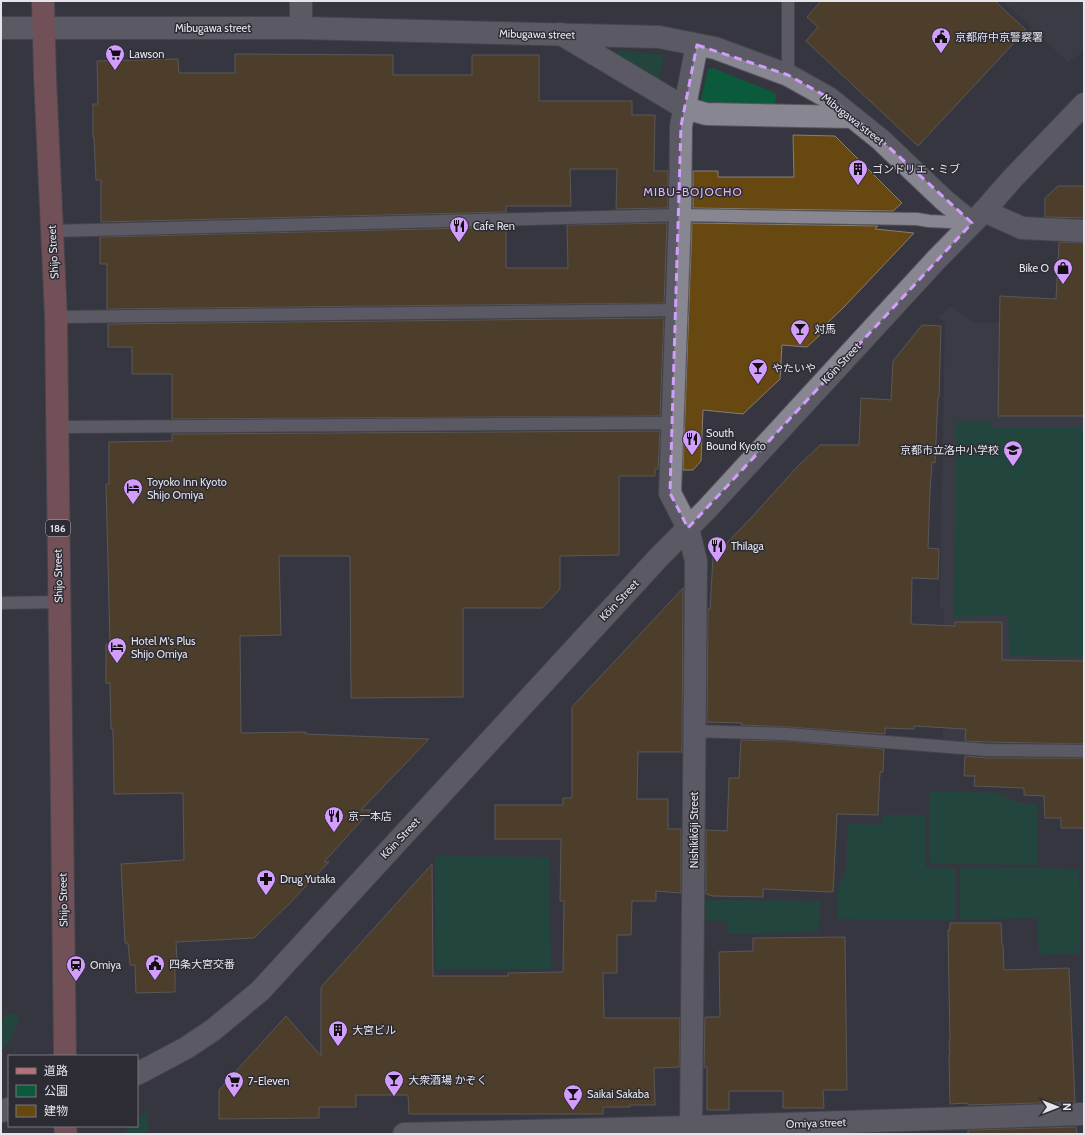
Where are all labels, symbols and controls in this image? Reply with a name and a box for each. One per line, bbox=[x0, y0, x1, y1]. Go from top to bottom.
street label: Mibugawa street bbox=[175, 21, 251, 35]
street label: Mibugawa street bbox=[499, 26, 575, 42]
public building icon: 京都府中京警察署 bbox=[930, 26, 952, 54]
place label: 京都府中京警察署 bbox=[955, 30, 1043, 44]
supermarket icon: Lawson bbox=[104, 43, 126, 71]
place label: Lawson bbox=[129, 47, 164, 61]
street label: Mibugawa street bbox=[819, 90, 887, 148]
building icon: ゴンドリエ・ミブ bbox=[847, 158, 869, 186]
place label: ゴンドリエ・ミブ bbox=[872, 162, 960, 176]
district label: MIBU-BOJOCHO bbox=[643, 184, 743, 199]
restaurant icon: Cafe Ren bbox=[448, 215, 470, 243]
place label: Cafe Ren bbox=[473, 219, 515, 233]
street label: Shijo Street bbox=[45, 224, 61, 279]
shop icon: Bike O bbox=[1052, 257, 1074, 285]
place label: Bike O bbox=[1019, 261, 1050, 275]
bar icon: 対馬 bbox=[789, 318, 811, 346]
place label: 対馬 bbox=[814, 322, 836, 336]
street label: Kōin Street bbox=[818, 339, 864, 387]
bar icon: やたいや bbox=[747, 357, 769, 385]
place label: やたいや bbox=[772, 361, 816, 375]
place label: South Bound Kyoto bbox=[706, 426, 766, 453]
restaurant icon: South Bound Kyoto bbox=[681, 428, 703, 456]
school or university icon: 京都市立洛中小学校 bbox=[1002, 439, 1024, 467]
place label: 京都市立洛中小学校 bbox=[900, 443, 999, 457]
place label: Toyoko Inn Kyoto Shijo Omiya bbox=[147, 475, 227, 502]
hotel icon: Toyoko Inn Kyoto Shijo Omiya bbox=[122, 477, 144, 505]
road number: 186 bbox=[46, 520, 70, 536]
restaurant icon: Thilaga bbox=[706, 535, 728, 563]
place label: Thilaga bbox=[731, 539, 764, 553]
street label: Shijo Street bbox=[51, 549, 65, 603]
street label: Kōin Street bbox=[596, 576, 642, 624]
place label: Hotel M's Plus Shijo Omiya bbox=[131, 634, 196, 661]
hotel icon: Hotel M's Plus Shijo Omiya bbox=[106, 636, 128, 664]
street label: Nishikikōji Street bbox=[687, 791, 701, 868]
restaurant icon: 京一本店 bbox=[323, 805, 345, 833]
place label: 京一本店 bbox=[348, 809, 392, 823]
street label: Kōin Street bbox=[377, 814, 423, 862]
pharmacy icon: Drug Yutaka bbox=[255, 868, 277, 896]
place label: Drug Yutaka bbox=[280, 872, 336, 886]
street label: Shijo Street bbox=[56, 873, 70, 927]
public building icon: 四条大宮交番 bbox=[144, 953, 166, 981]
station icon: Omiya bbox=[65, 954, 87, 982]
place label: 四条大宮交番 bbox=[169, 957, 235, 971]
place label: Omiya bbox=[90, 958, 122, 972]
building icon: 大宮ビル bbox=[327, 1019, 349, 1047]
place label: 大宮ビル bbox=[352, 1023, 396, 1037]
legend bbox=[8, 1055, 138, 1127]
text: 道路 bbox=[44, 1063, 68, 1078]
bar icon: 大衆酒場 かぞく bbox=[383, 1069, 405, 1097]
supermarket icon: 7-Eleven bbox=[223, 1070, 245, 1098]
place label: 大衆酒場 かぞく bbox=[408, 1073, 487, 1087]
place label: 7-Eleven bbox=[248, 1074, 289, 1088]
text: 公園 bbox=[44, 1083, 68, 1098]
bar icon: Saikai Sakaba bbox=[562, 1083, 584, 1111]
place label: Saikai Sakaba bbox=[587, 1087, 650, 1101]
north arrow bbox=[1037, 1087, 1077, 1127]
text: 建物 bbox=[44, 1103, 68, 1118]
text: N bbox=[1060, 1103, 1074, 1111]
street label: Omiya street bbox=[786, 1115, 847, 1131]

